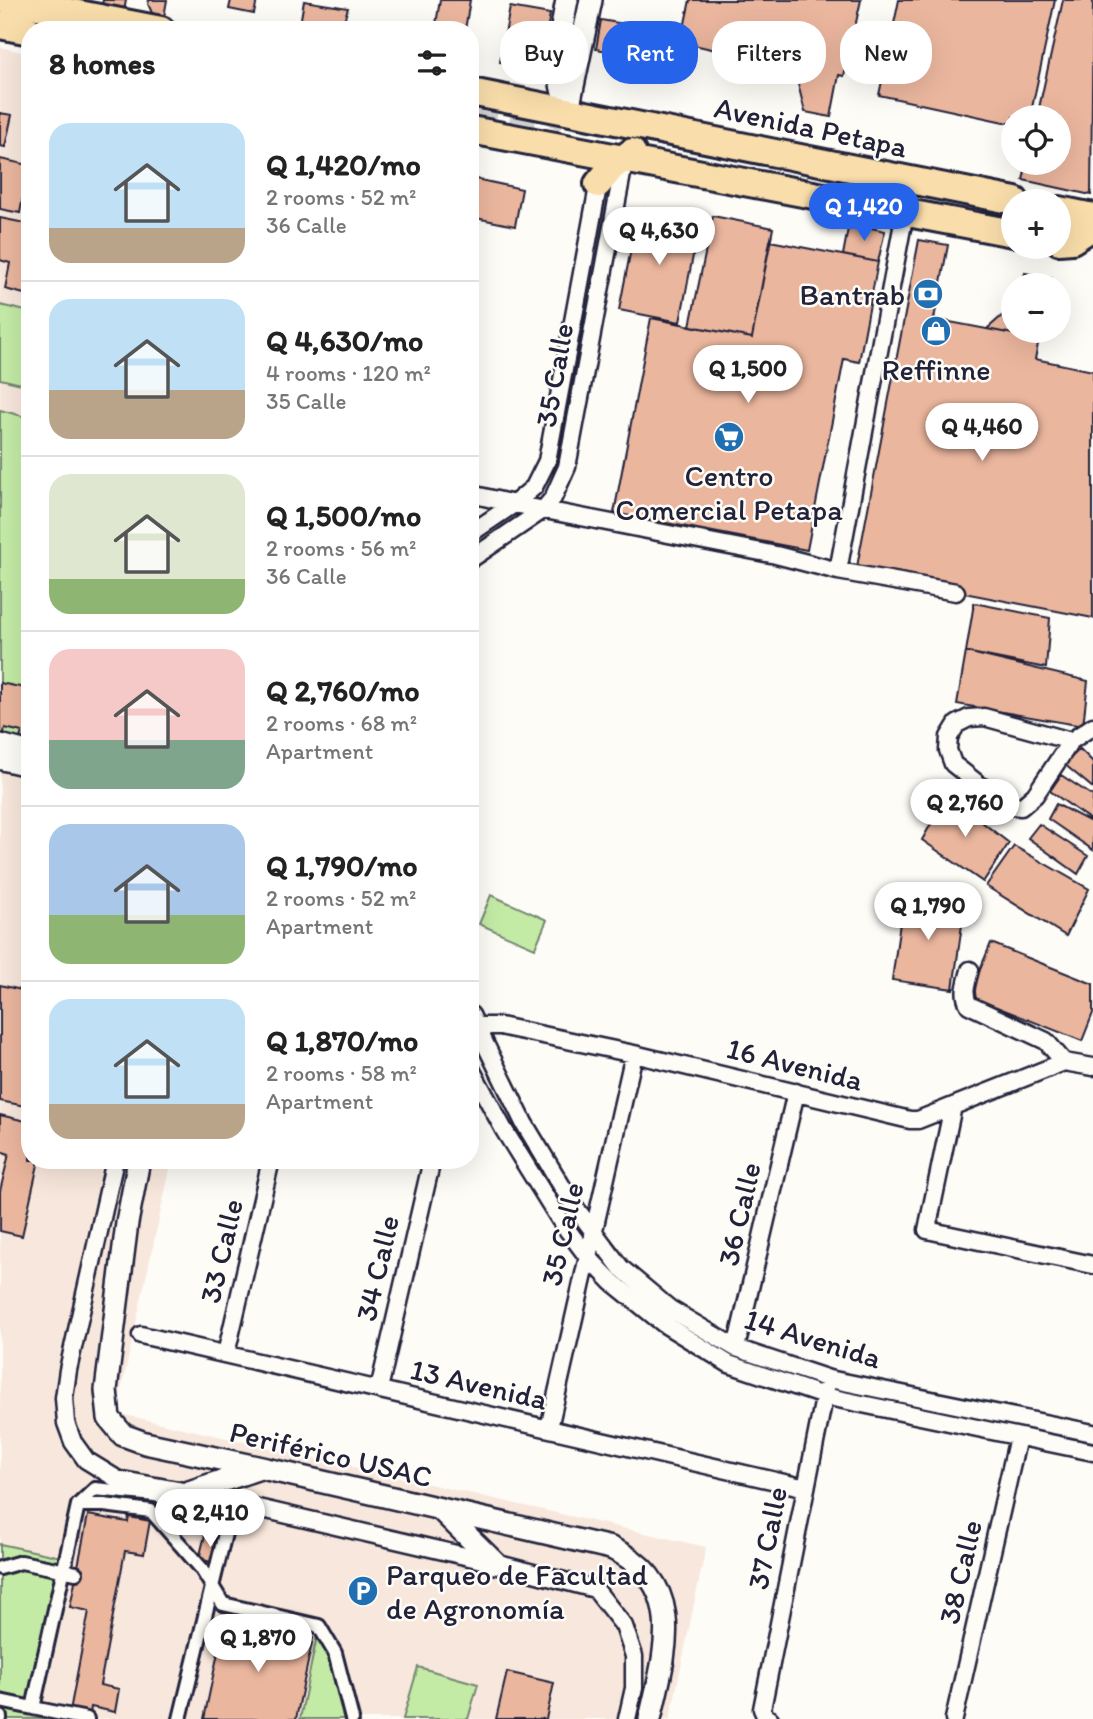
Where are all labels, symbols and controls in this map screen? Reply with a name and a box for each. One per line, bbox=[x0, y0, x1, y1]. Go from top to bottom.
chip: Buy bbox=[500, 21, 588, 84]
chip: Rent bbox=[602, 21, 698, 84]
chip: Filters bbox=[712, 21, 826, 84]
chip: New bbox=[840, 21, 932, 84]
icon: filters bbox=[413, 44, 451, 82]
text: 8 homes bbox=[49, 45, 156, 82]
street label: Avenida Petapa bbox=[711, 89, 911, 166]
map controls bbox=[1001, 105, 1071, 343]
button: locate bbox=[1001, 105, 1071, 175]
text: Q 1,420/mo bbox=[266, 146, 421, 183]
icon: home bbox=[105, 151, 189, 235]
text: 2 rooms · 52 m² bbox=[266, 183, 416, 211]
pin: Q 1,420 bbox=[799, 184, 929, 243]
button: + bbox=[1001, 189, 1071, 259]
text: Q 1,420 bbox=[825, 192, 903, 220]
pin: Q 4,630 bbox=[594, 208, 724, 267]
text: 36 Calle bbox=[266, 211, 347, 239]
text: Q 4,630 bbox=[619, 216, 699, 244]
button: − bbox=[1001, 273, 1071, 343]
place label: Bantrab bbox=[800, 276, 905, 313]
bank icon: Bantrab bbox=[911, 277, 945, 311]
shop icon: Reffinne bbox=[919, 314, 953, 348]
street label: 35 Calle bbox=[527, 320, 581, 430]
text: Q 4,630/mo bbox=[266, 322, 423, 359]
icon: home bbox=[105, 327, 189, 411]
pin: Q 1,500 bbox=[683, 346, 813, 405]
place label: Reffinne bbox=[882, 351, 990, 388]
text: Q 1,500 bbox=[709, 354, 787, 382]
text: 4 rooms · 120 m² bbox=[266, 359, 431, 387]
text: 35 Calle bbox=[266, 387, 347, 415]
pin: Q 4,460 bbox=[917, 404, 1047, 463]
text: Q 4,460 bbox=[941, 412, 1023, 440]
supermarket icon: Centro Comercial Petapa bbox=[712, 420, 746, 454]
place label: Centro Comercial Petapa bbox=[615, 457, 843, 528]
text: Q 1,500/mo bbox=[266, 497, 421, 534]
icon: home bbox=[105, 502, 189, 586]
text: 2 rooms · 56 m² bbox=[266, 534, 417, 562]
text: 36 Calle bbox=[266, 562, 347, 590]
text: Q 2,760/mo bbox=[266, 672, 420, 709]
icon: home bbox=[105, 677, 189, 761]
text: 2 rooms · 68 m² bbox=[266, 709, 417, 737]
text: Apartment bbox=[266, 737, 373, 765]
pin: Q 2,760 bbox=[900, 780, 1030, 839]
text: Q 2,760 bbox=[926, 788, 1004, 816]
text: Q 1,790/mo bbox=[266, 847, 418, 884]
icon: home bbox=[105, 852, 189, 936]
pin: Q 1,790 bbox=[863, 883, 993, 942]
text: 2 rooms · 52 m² bbox=[266, 884, 416, 912]
text: Q 1,790 bbox=[890, 891, 966, 919]
text: Apartment bbox=[266, 912, 373, 940]
text: Q 1,870/mo bbox=[266, 1022, 418, 1059]
icon: home bbox=[105, 1027, 189, 1111]
street label: 16 Avenida bbox=[723, 1029, 867, 1099]
text: 2 rooms · 58 m² bbox=[266, 1059, 417, 1087]
text: Apartment bbox=[266, 1087, 373, 1115]
street label: 36 Calle bbox=[709, 1159, 769, 1269]
street label: 35 Calle bbox=[532, 1179, 592, 1289]
street label: 33 Calle bbox=[191, 1195, 251, 1307]
street label: 34 Calle bbox=[347, 1212, 407, 1324]
street label: 14 Avenida bbox=[740, 1300, 886, 1376]
street label: 13 Avenida bbox=[407, 1350, 552, 1418]
street label: Periférico USAC bbox=[226, 1413, 436, 1495]
street label: 37 Calle bbox=[739, 1483, 795, 1593]
pin: Q 2,410 bbox=[145, 1490, 275, 1549]
text: Q 2,410 bbox=[171, 1498, 249, 1526]
street label: 38 Calle bbox=[930, 1516, 990, 1628]
place label: Parqueo de Facultad de Agronomía bbox=[386, 1556, 648, 1627]
parking icon: Parqueo de Facultad de Agronomía bbox=[346, 1574, 380, 1608]
pin: Q 1,870 bbox=[193, 1614, 323, 1674]
text: Q 1,870 bbox=[220, 1623, 296, 1651]

